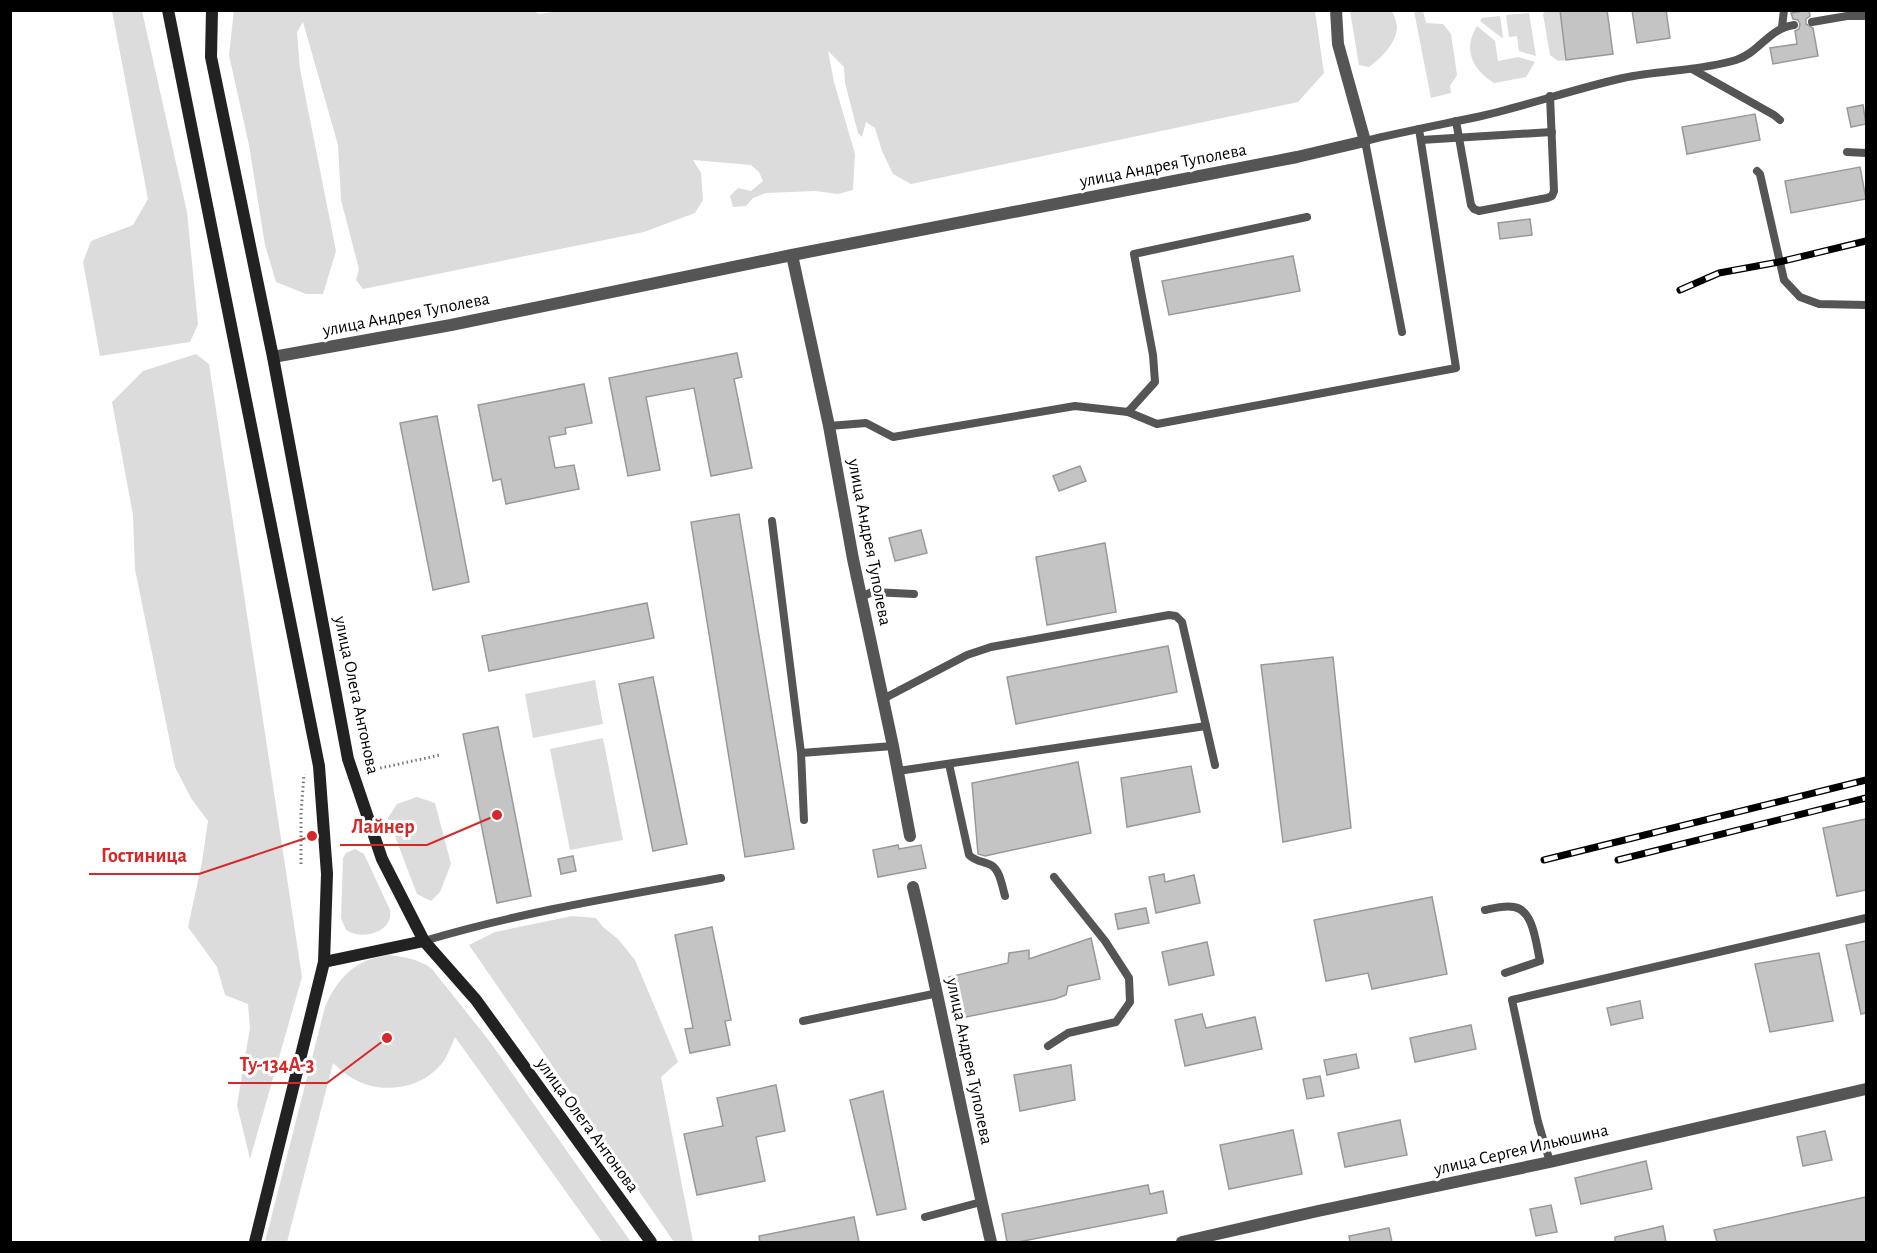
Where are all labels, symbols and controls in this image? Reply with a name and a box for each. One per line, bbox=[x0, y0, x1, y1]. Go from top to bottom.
street label: улица Андрея Туполева bbox=[1077, 141, 1248, 191]
street label: улица Андрея Туполева bbox=[320, 290, 491, 340]
street label: улица Андрея Туполева bbox=[844, 456, 894, 627]
street label: улица Олега Антонова bbox=[330, 614, 382, 776]
callout: Лайнер bbox=[340, 807, 427, 845]
text: Лайнер bbox=[351, 817, 415, 837]
callout: Гостиница bbox=[89, 836, 199, 874]
text: Гостиница bbox=[101, 846, 187, 866]
street label: улица Андрея Туполева bbox=[942, 975, 995, 1146]
callout: Ту-134А-3 bbox=[228, 1045, 327, 1083]
street label: улица Олега Антонова bbox=[532, 1054, 642, 1196]
text: Ту-134А-3 bbox=[240, 1055, 314, 1075]
street label: улица Сергея Ильюшина bbox=[1431, 1121, 1610, 1179]

